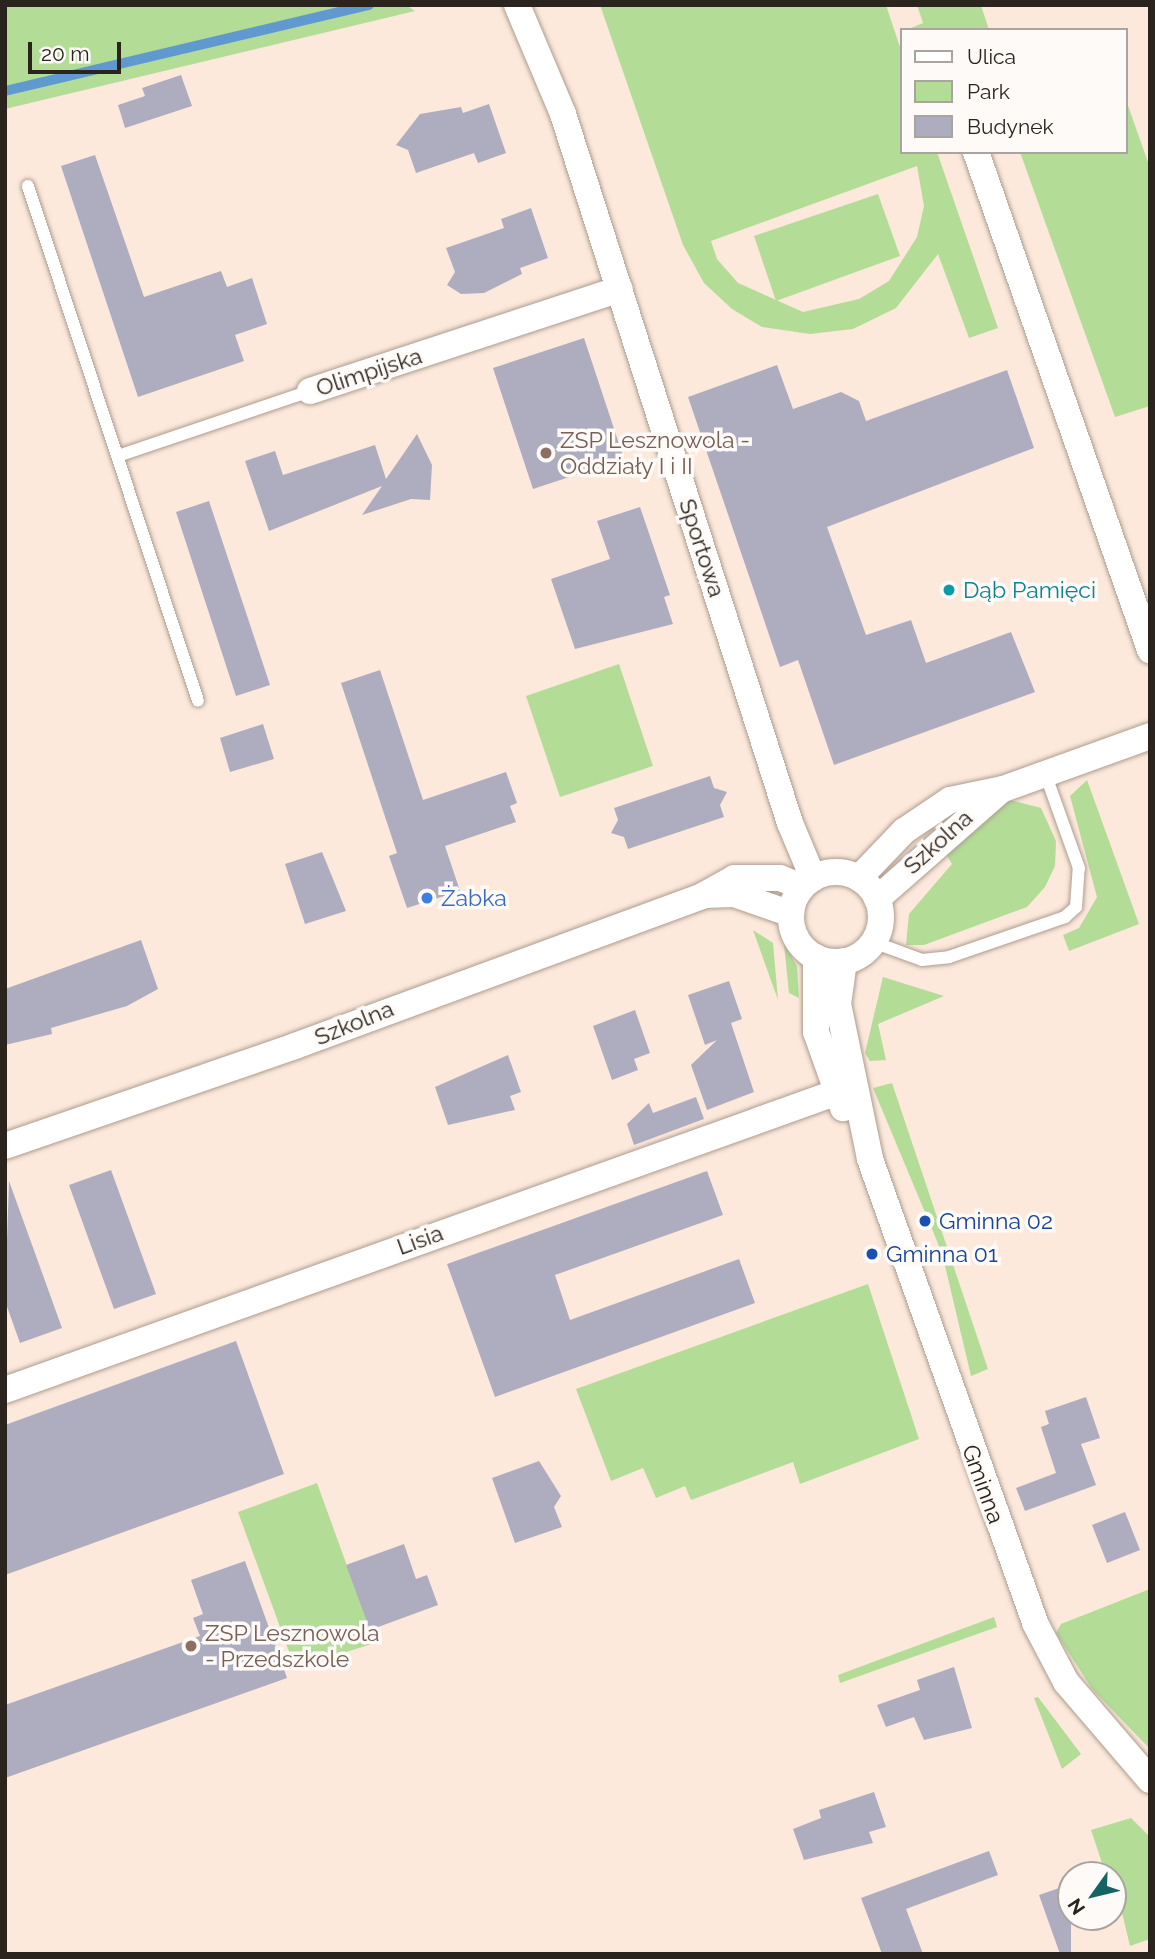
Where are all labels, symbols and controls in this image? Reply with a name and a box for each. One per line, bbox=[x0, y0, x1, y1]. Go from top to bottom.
scale bar bbox=[32, 28, 124, 72]
legend bbox=[900, 28, 1127, 154]
text: 20 m bbox=[41, 41, 89, 66]
text: Ulica bbox=[967, 44, 1016, 69]
text: Park bbox=[967, 79, 1010, 104]
text: Budynek bbox=[967, 114, 1054, 139]
street label: Olimpijska bbox=[313, 342, 425, 402]
place label: ZSP Lesznowola - Oddziały I i II bbox=[560, 426, 751, 480]
marker: ZSP Lesznowola - Oddziały I i II bbox=[538, 445, 554, 461]
street label: Sportowa bbox=[673, 495, 731, 601]
place label: Dąb Pamięci bbox=[963, 576, 1096, 604]
marker: Dąb Pamięci bbox=[941, 582, 957, 598]
street label: Szkolna bbox=[898, 804, 978, 880]
place label: Żabka bbox=[441, 884, 507, 912]
marker: Żabka bbox=[419, 890, 435, 906]
street label: Szkolna bbox=[310, 995, 398, 1051]
place label: Gminna 02 bbox=[939, 1207, 1053, 1235]
marker: Gminna 02 bbox=[917, 1213, 933, 1229]
street label: Lisia bbox=[393, 1219, 447, 1261]
place label: Gminna 01 bbox=[886, 1240, 998, 1268]
marker: Gminna 01 bbox=[864, 1246, 880, 1262]
street label: Gminna bbox=[956, 1441, 1010, 1527]
place label: ZSP Lesznowola - Przedszkole bbox=[205, 1619, 380, 1673]
marker: ZSP Lesznowola - Przedszkole bbox=[183, 1638, 199, 1654]
north arrow bbox=[1057, 1861, 1127, 1931]
text: N bbox=[1063, 1894, 1089, 1919]

